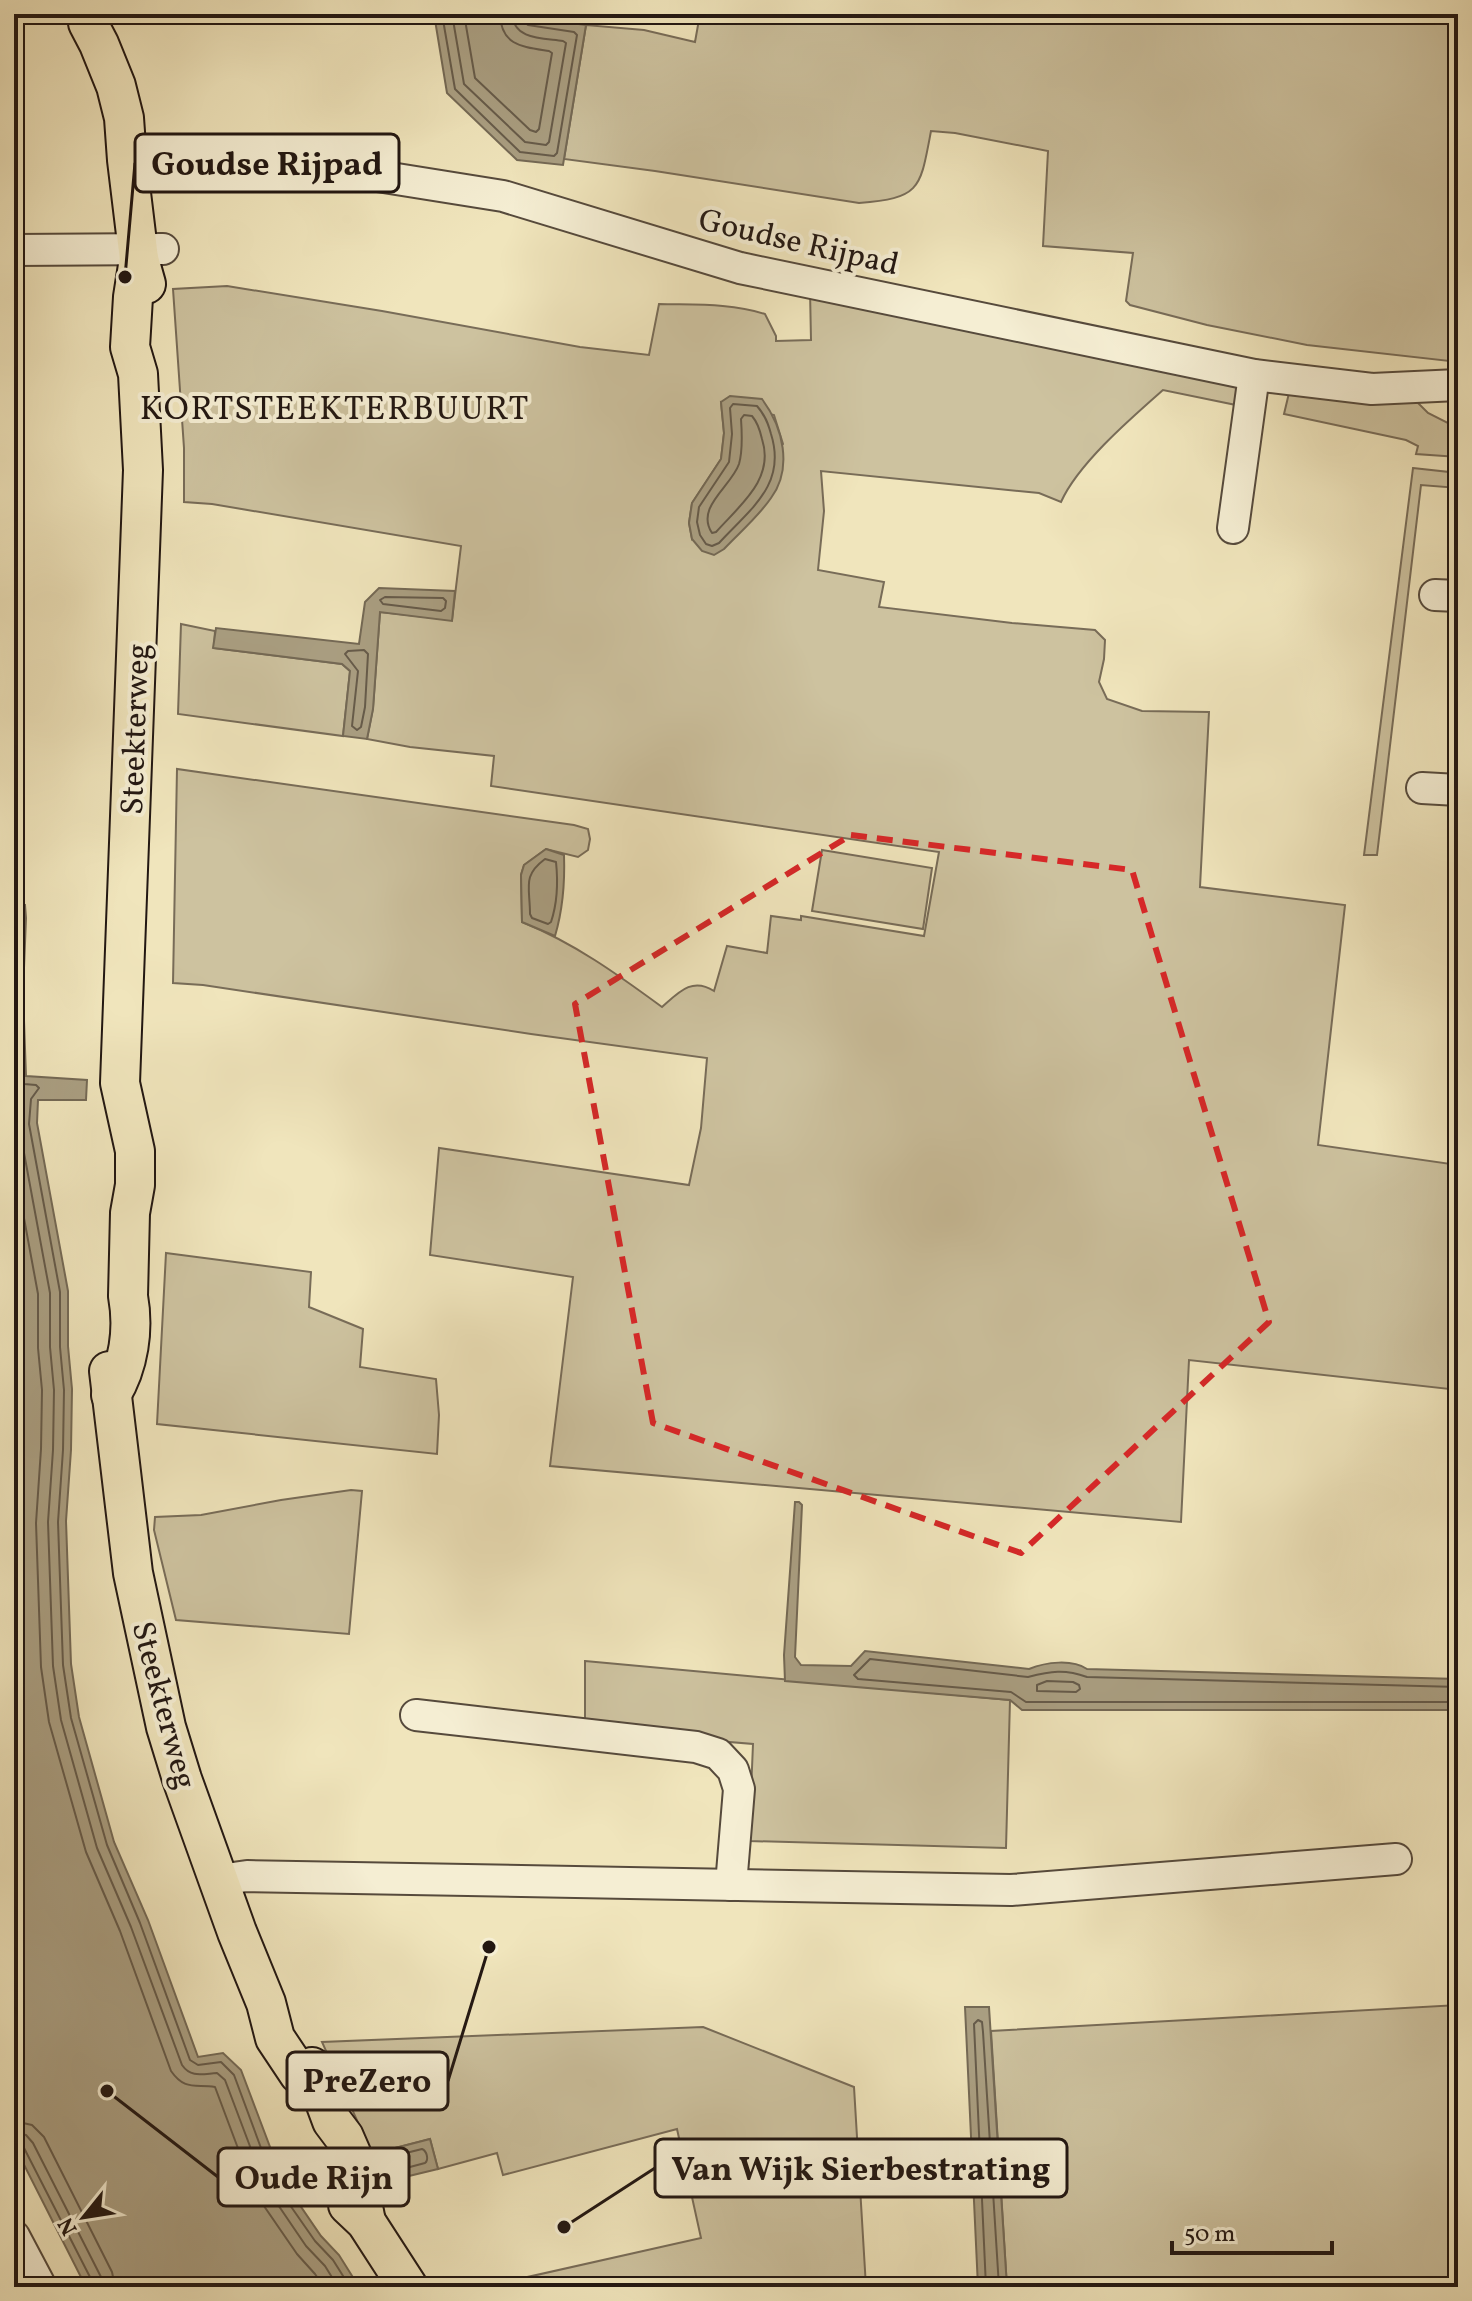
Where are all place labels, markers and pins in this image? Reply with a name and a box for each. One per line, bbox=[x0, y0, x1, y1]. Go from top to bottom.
callout: Goudse Rijpad bbox=[135, 134, 399, 192]
callout: PreZero bbox=[287, 2052, 448, 2110]
callout: Van Wijk Sierbestrating bbox=[655, 2139, 1067, 2197]
callout: Oude Rijn bbox=[218, 2148, 409, 2206]

